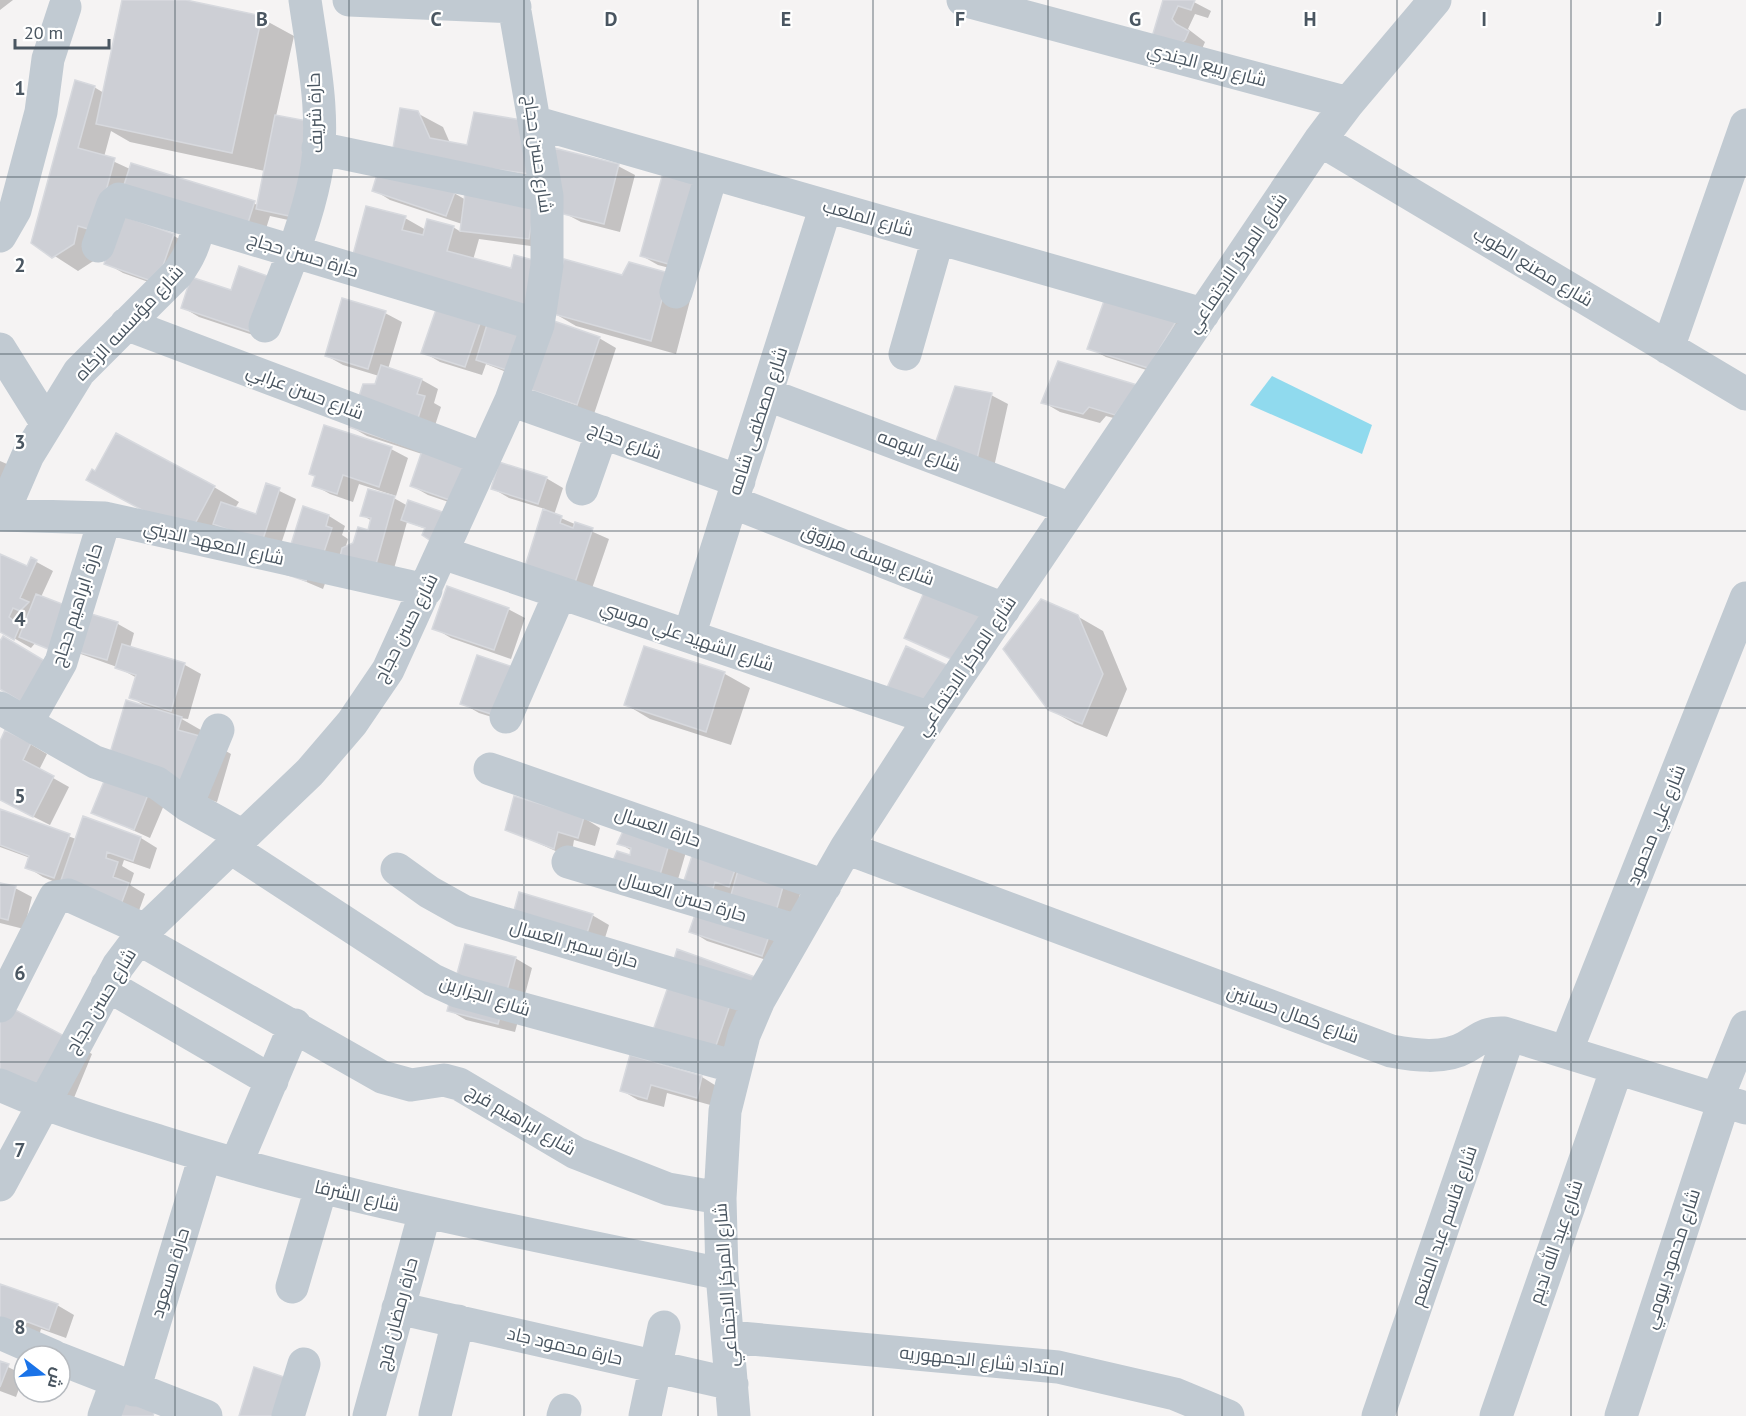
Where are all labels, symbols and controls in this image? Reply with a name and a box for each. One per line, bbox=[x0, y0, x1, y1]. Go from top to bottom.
text: B bbox=[256, 6, 268, 32]
text: C bbox=[430, 6, 442, 32]
text: D bbox=[605, 6, 618, 32]
text: E bbox=[781, 6, 791, 32]
text: F bbox=[955, 6, 965, 32]
text: G bbox=[1129, 6, 1141, 32]
text: H bbox=[1303, 6, 1317, 32]
text: I bbox=[1481, 6, 1487, 32]
text: J bbox=[1655, 6, 1662, 32]
scale bar bbox=[15, 12, 110, 50]
text: 20 m bbox=[24, 21, 63, 44]
street label: شارع ربيع الجندي bbox=[1144, 38, 1269, 94]
street label: حارة شريف bbox=[302, 72, 327, 154]
text: 1 bbox=[14, 75, 26, 101]
street label: شارع حسن حجاج bbox=[518, 94, 558, 214]
street label: شارع المركز الاجتماعي bbox=[1181, 188, 1295, 339]
street label: شارع الملعب bbox=[820, 194, 916, 242]
street label: شارع مصنع الطوب bbox=[1469, 222, 1597, 312]
street label: حارة حسن حجاج bbox=[245, 227, 361, 283]
text: 2 bbox=[14, 252, 26, 278]
street label: شارع مؤسسه الزكاه bbox=[69, 260, 189, 386]
street label: شارع مصطفى شامه bbox=[723, 344, 793, 498]
street label: شارع حسن عرابي bbox=[242, 359, 367, 427]
street label: شارع حجاج bbox=[585, 417, 665, 465]
street label: شارع البومه bbox=[874, 424, 964, 478]
text: 3 bbox=[14, 429, 26, 455]
street label: شارع المعهد الديني bbox=[141, 515, 287, 573]
street label: شارع يوسف مرزوق bbox=[798, 519, 938, 591]
street label: حارة ابراهيم حجاج bbox=[46, 540, 108, 670]
street label: شارع حسن حجاج bbox=[368, 570, 444, 686]
street label: شارع المركز الاجتماعي bbox=[910, 591, 1024, 742]
street label: شارع الشهيد علي موسي bbox=[596, 595, 777, 679]
text: 4 bbox=[14, 606, 26, 632]
street label: شارع علي محمود bbox=[1621, 761, 1693, 889]
text: 5 bbox=[14, 783, 26, 809]
street label: حارة العسال bbox=[612, 801, 704, 852]
street label: حارة حسن العسال bbox=[617, 866, 750, 927]
street label: حارة سمير العسال bbox=[508, 914, 641, 973]
street label: شارع حسن حجاج bbox=[60, 944, 142, 1058]
text: 6 bbox=[14, 960, 26, 986]
street label: شارع الجزارين bbox=[437, 970, 533, 1022]
street label: شارع كمال حسانين bbox=[1224, 979, 1362, 1049]
street label: شارع ابراهيم فرج bbox=[462, 1079, 580, 1161]
text: 7 bbox=[14, 1137, 26, 1163]
street label: شارع قاسم عبد المنعم bbox=[1405, 1142, 1483, 1310]
street label: شارع الشرفا bbox=[312, 1175, 402, 1217]
street label: شارع عبد الله نديم bbox=[1524, 1177, 1588, 1307]
street label: شارع محمود بيومي bbox=[1638, 1186, 1708, 1333]
street label: شارع المركز الاجتماعي bbox=[708, 1202, 746, 1368]
street label: حارة مسعود bbox=[145, 1225, 194, 1321]
street label: حارة رمضان فرج bbox=[370, 1255, 424, 1373]
text: 8 bbox=[14, 1314, 26, 1340]
street label: حارة محمود جاد bbox=[505, 1321, 625, 1370]
street label: امتداد شارع الجمهوريه bbox=[898, 1340, 1066, 1382]
north arrow bbox=[12, 1344, 72, 1404]
text: ش bbox=[44, 1366, 69, 1391]

